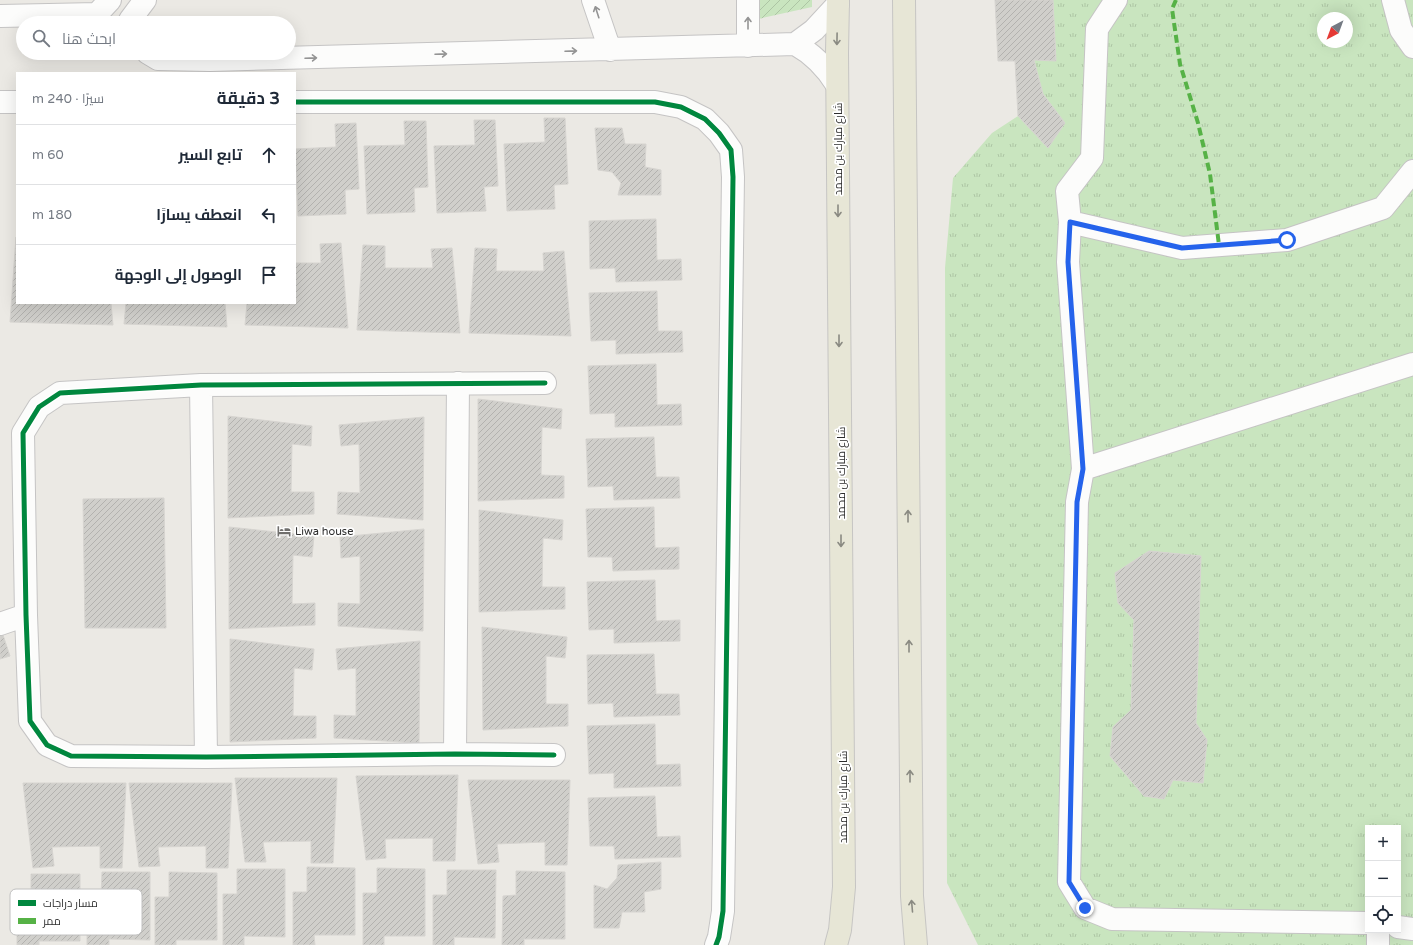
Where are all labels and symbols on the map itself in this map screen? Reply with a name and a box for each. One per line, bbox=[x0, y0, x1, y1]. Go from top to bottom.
one-way arrow bbox=[593, 5, 600, 18]
north arrow bbox=[1317, 12, 1353, 48]
one-way arrow bbox=[744, 17, 752, 30]
one-way arrow bbox=[834, 32, 841, 45]
one-way arrow bbox=[564, 47, 577, 55]
one-way arrow bbox=[434, 50, 447, 58]
one-way arrow bbox=[304, 54, 317, 62]
street label: شارع مبارك بن محمد bbox=[832, 103, 846, 195]
one-way arrow bbox=[834, 204, 842, 217]
route start bbox=[1278, 231, 1296, 249]
one-way arrow bbox=[835, 334, 843, 347]
street label: شارع مبارك بن محمد bbox=[835, 427, 849, 519]
one-way arrow bbox=[904, 510, 912, 523]
hotel icon: Liwa house bbox=[276, 523, 292, 539]
place label: Liwa house bbox=[295, 525, 353, 538]
one-way arrow bbox=[837, 534, 845, 547]
one-way arrow bbox=[905, 640, 913, 653]
street label: شارع مبارك بن محمد bbox=[837, 751, 851, 843]
one-way arrow bbox=[907, 770, 914, 783]
legend bbox=[10, 889, 142, 935]
text: مسار دراجات bbox=[43, 897, 98, 910]
route end bbox=[1076, 899, 1094, 917]
one-way arrow bbox=[909, 900, 916, 913]
text: ممر bbox=[42, 915, 61, 928]

